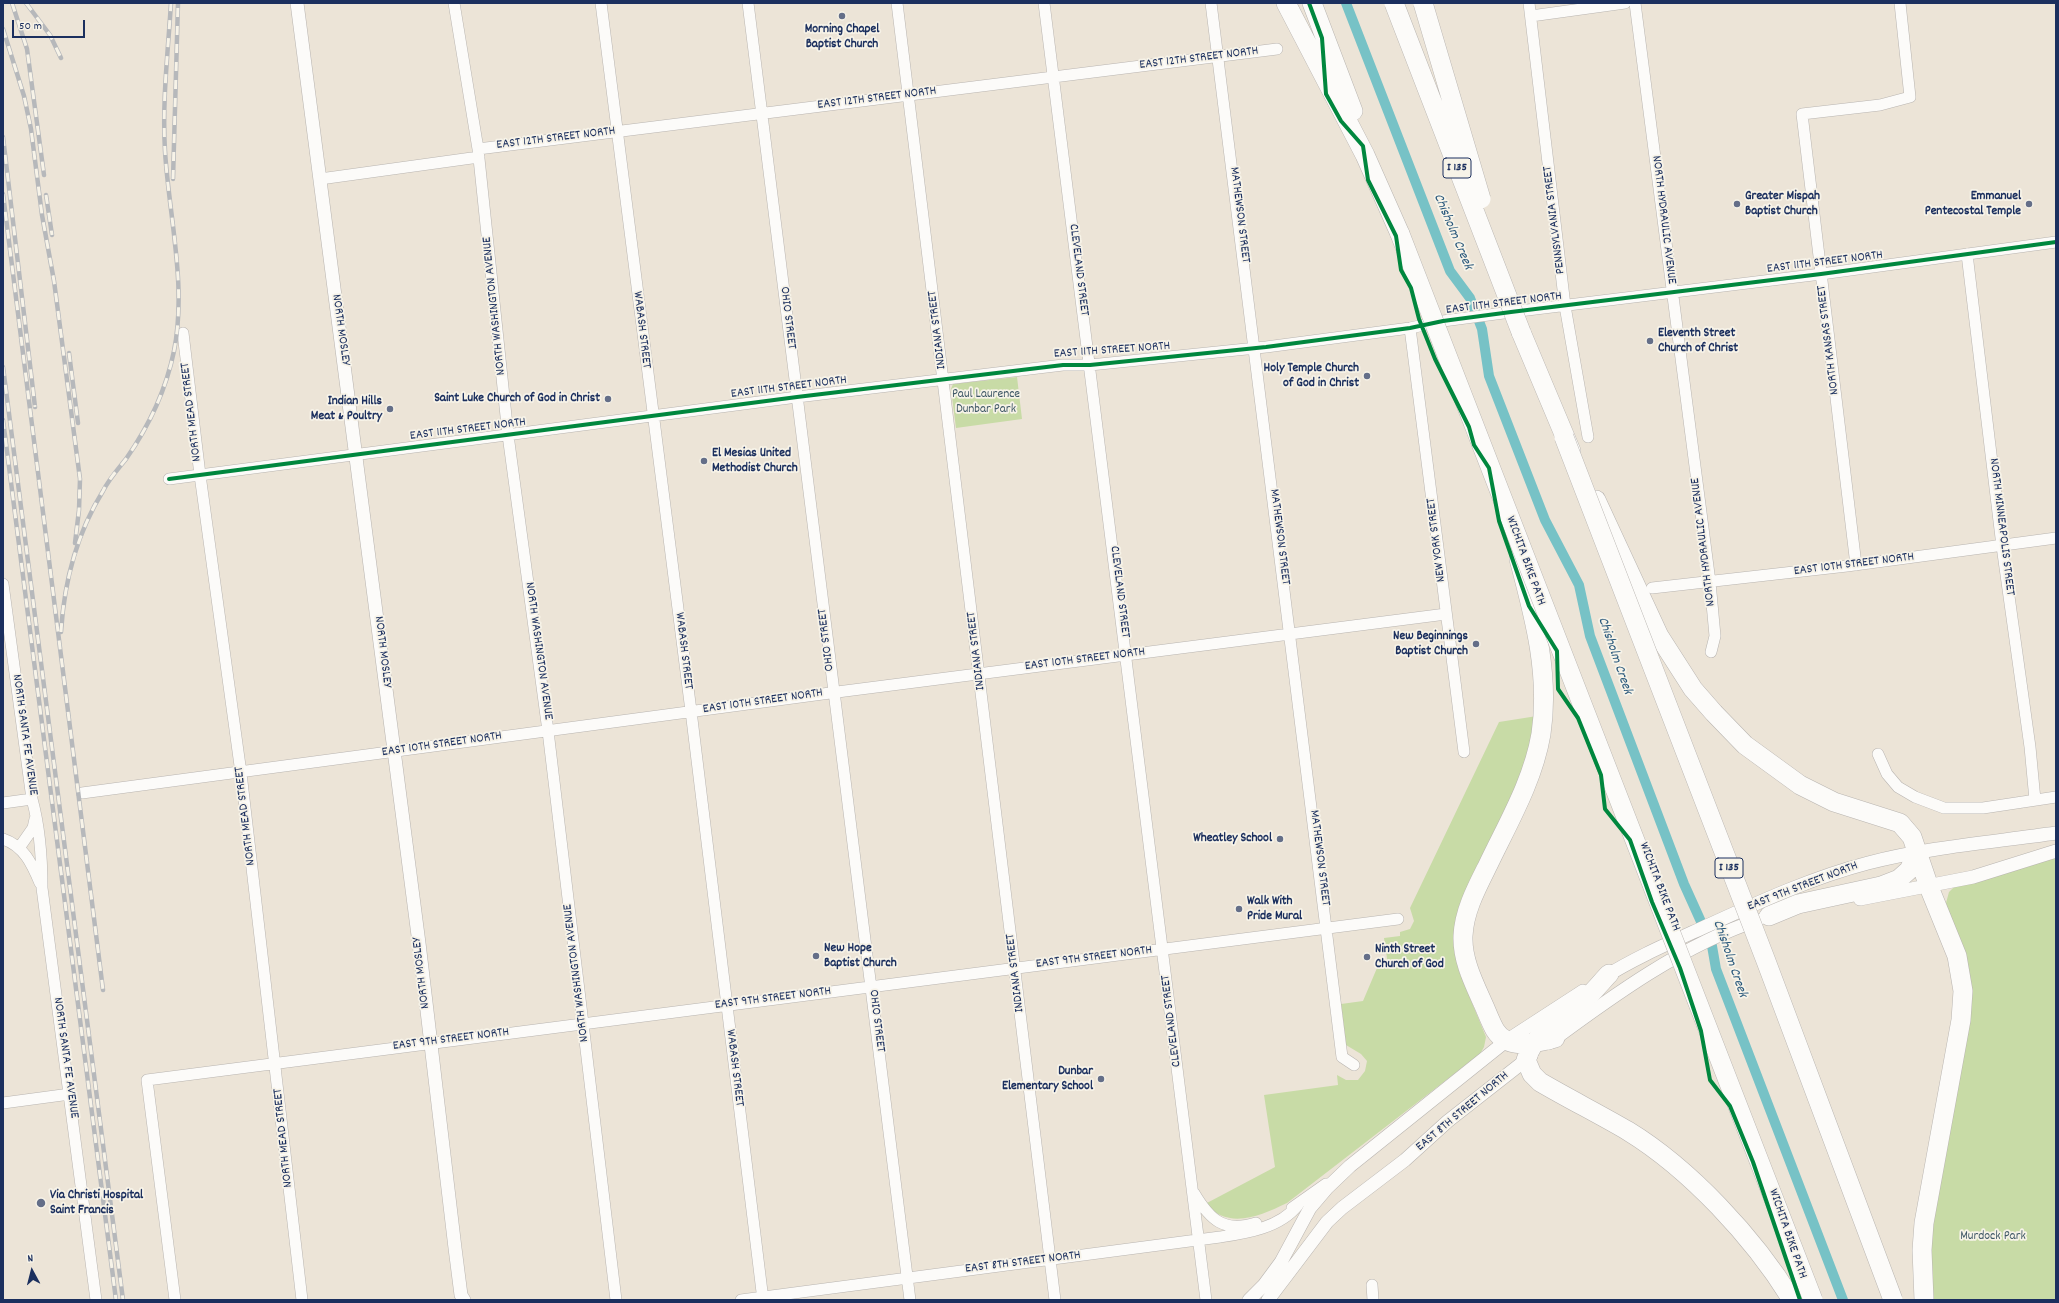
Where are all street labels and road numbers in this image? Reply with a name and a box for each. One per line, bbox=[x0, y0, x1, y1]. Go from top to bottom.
street label: EAST 12TH STREET NORTH bbox=[1139, 44, 1259, 74]
street label: EAST 12TH STREET NORTH bbox=[817, 84, 937, 114]
street label: EAST 12TH STREET NORTH bbox=[496, 124, 616, 154]
street label: NORTH HYDRAULIC AVENUE bbox=[1647, 155, 1679, 285]
road number: I 135 bbox=[1443, 158, 1471, 178]
street label: PENNSYLVANIA STREET bbox=[1541, 165, 1569, 275]
street label: MATHEWSON STREET bbox=[1225, 166, 1253, 264]
street label: CLEVELAND STREET bbox=[1065, 223, 1091, 317]
street label: NORTH WASHINGTON AVENUE bbox=[480, 236, 510, 376]
street label: EAST 11TH STREET NORTH bbox=[1766, 248, 1884, 278]
street label: NORTH KANSAS STREET bbox=[1815, 284, 1843, 396]
street label: OHIO STREET bbox=[775, 286, 799, 350]
street label: EAST 11TH STREET NORTH bbox=[1445, 289, 1563, 319]
street label: INDIANA STREET bbox=[925, 290, 951, 370]
street label: WABASH STREET bbox=[629, 291, 653, 369]
street label: NORTH MOSLEY bbox=[327, 293, 353, 367]
street label: EAST 11TH STREET NORTH bbox=[1053, 339, 1171, 363]
street label: NORTH MEAD STREET bbox=[178, 362, 206, 462]
street label: EAST 11TH STREET NORTH bbox=[730, 373, 848, 403]
street label: EAST 11TH STREET NORTH bbox=[409, 415, 527, 445]
street label: NORTH MINNEAPOLIS STREET bbox=[1985, 457, 2017, 597]
street label: NORTH HYDRAULIC AVENUE bbox=[1688, 477, 1720, 607]
street label: MATHEWSON STREET bbox=[1265, 488, 1293, 586]
street label: NEW YORK STREET bbox=[1424, 497, 1450, 583]
street label: WICHITA BIKE PATH bbox=[1502, 514, 1548, 608]
street label: CLEVELAND STREET bbox=[1106, 545, 1132, 639]
street label: EAST 10TH STREET NORTH bbox=[1793, 550, 1915, 580]
street label: NORTH WASHINGTON AVENUE bbox=[521, 581, 555, 721]
street label: OHIO STREET bbox=[815, 608, 839, 672]
street label: INDIANA STREET bbox=[964, 611, 990, 691]
street label: WABASH STREET bbox=[671, 612, 695, 690]
street label: NORTH MOSLEY bbox=[370, 615, 394, 689]
street label: EAST 10TH STREET NORTH bbox=[1024, 645, 1146, 675]
street label: NORTH SANTA FE AVENUE bbox=[8, 673, 40, 797]
street label: EAST 10TH STREET NORTH bbox=[702, 686, 824, 718]
street label: EAST 10TH STREET NORTH bbox=[381, 729, 503, 761]
street label: NORTH MEAD STREET bbox=[232, 766, 260, 866]
street label: MATHEWSON STREET bbox=[1305, 809, 1333, 907]
street label: WICHITA BIKE PATH bbox=[1635, 840, 1683, 934]
road number: I 135 bbox=[1715, 858, 1743, 878]
street label: EAST 9TH STREET NORTH bbox=[1746, 859, 1860, 915]
street label: NORTH WASHINGTON AVENUE bbox=[561, 903, 593, 1043]
street label: INDIANA STREET bbox=[1003, 933, 1029, 1013]
street label: NORTH MOSLEY bbox=[410, 936, 434, 1010]
street label: EAST 9TH STREET NORTH bbox=[1035, 943, 1153, 973]
street label: CLEVELAND STREET bbox=[1159, 974, 1185, 1068]
street label: EAST 9TH STREET NORTH bbox=[714, 984, 832, 1014]
street label: OHIO STREET bbox=[864, 989, 888, 1053]
street label: NORTH SANTA FE AVENUE bbox=[49, 996, 81, 1120]
street label: EAST 9TH STREET NORTH bbox=[392, 1025, 510, 1055]
street label: WABASH STREET bbox=[722, 1029, 746, 1107]
street label: EAST 8TH STREET NORTH bbox=[1413, 1069, 1513, 1155]
street label: NORTH MEAD STREET bbox=[271, 1088, 297, 1188]
street label: WICHITA BIKE PATH bbox=[1764, 1187, 1810, 1281]
street label: EAST 8TH STREET NORTH bbox=[964, 1248, 1082, 1278]

